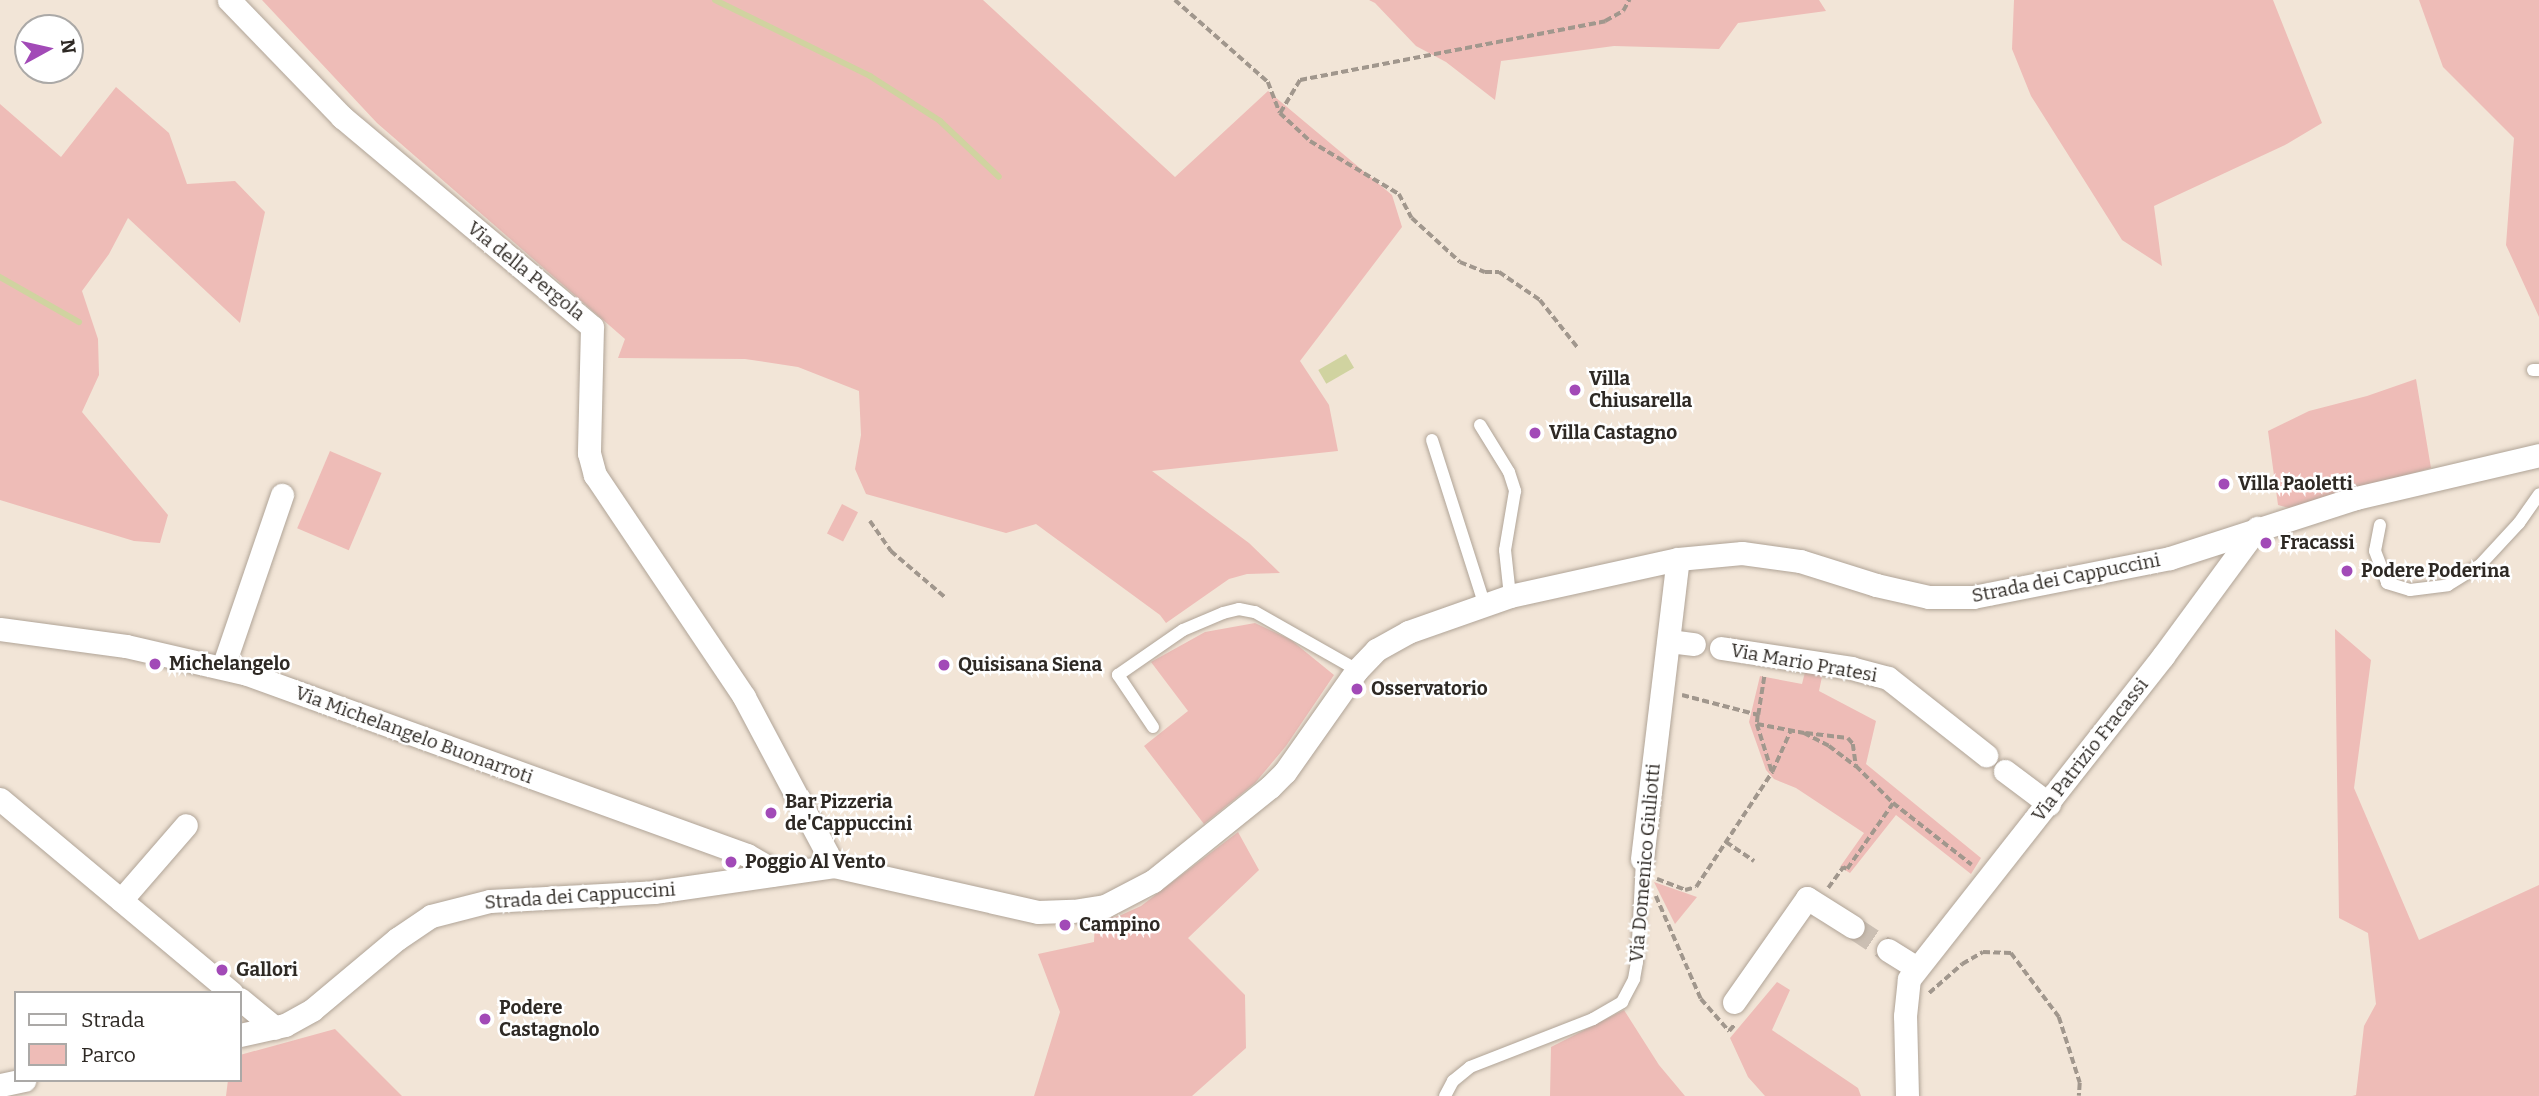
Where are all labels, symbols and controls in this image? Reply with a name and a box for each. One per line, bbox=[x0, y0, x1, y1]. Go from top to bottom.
north arrow bbox=[14, 14, 84, 84]
text: N bbox=[56, 37, 81, 55]
street label: Via della Pergola bbox=[463, 217, 589, 325]
place label: Villa Chiusarella bbox=[1589, 368, 1692, 412]
marker: Villa Chiusarella bbox=[1567, 382, 1583, 398]
place label: Villa Castagno bbox=[1549, 422, 1677, 444]
marker: Villa Castagno bbox=[1527, 425, 1543, 441]
place label: Villa Paoletti bbox=[2238, 473, 2353, 495]
marker: Villa Paoletti bbox=[2216, 476, 2232, 492]
place label: Fracassi bbox=[2280, 532, 2354, 554]
marker: Fracassi bbox=[2258, 535, 2274, 551]
street label: Strada dei Cappuccini bbox=[1970, 549, 2162, 607]
place label: Podere Poderina bbox=[2361, 560, 2510, 582]
marker: Podere Poderina bbox=[2339, 563, 2355, 579]
street label: Via Mario Pratesi bbox=[1729, 639, 1879, 687]
place label: Michelangelo bbox=[169, 653, 290, 675]
place label: Quisisana Siena bbox=[958, 654, 1102, 676]
marker: Michelangelo bbox=[147, 656, 163, 672]
marker: Quisisana Siena bbox=[936, 657, 952, 673]
street label: Via Patrizio Fracassi bbox=[2027, 674, 2153, 826]
place label: Osservatorio bbox=[1371, 678, 1488, 700]
street label: Via Michelangelo Buonarroti bbox=[292, 681, 536, 789]
marker: Osservatorio bbox=[1349, 681, 1365, 697]
street label: Via Domenico Giuliotti bbox=[1625, 763, 1665, 963]
place label: Bar Pizzeria de'Cappuccini bbox=[785, 791, 912, 835]
marker: Bar Pizzeria de'Cappuccini bbox=[763, 805, 779, 821]
place label: Poggio Al Vento bbox=[745, 851, 886, 873]
marker: Poggio Al Vento bbox=[723, 854, 739, 870]
street label: Strada dei Cappuccini bbox=[484, 878, 676, 914]
place label: Campino bbox=[1079, 914, 1160, 936]
marker: Campino bbox=[1057, 917, 1073, 933]
place label: Gallori bbox=[236, 959, 298, 981]
marker: Gallori bbox=[214, 962, 230, 978]
legend bbox=[14, 991, 242, 1082]
place label: Podere Castagnolo bbox=[499, 997, 599, 1041]
text: Strada bbox=[81, 1007, 145, 1033]
marker: Podere Castagnolo bbox=[477, 1011, 493, 1027]
text: Parco bbox=[81, 1042, 136, 1068]

